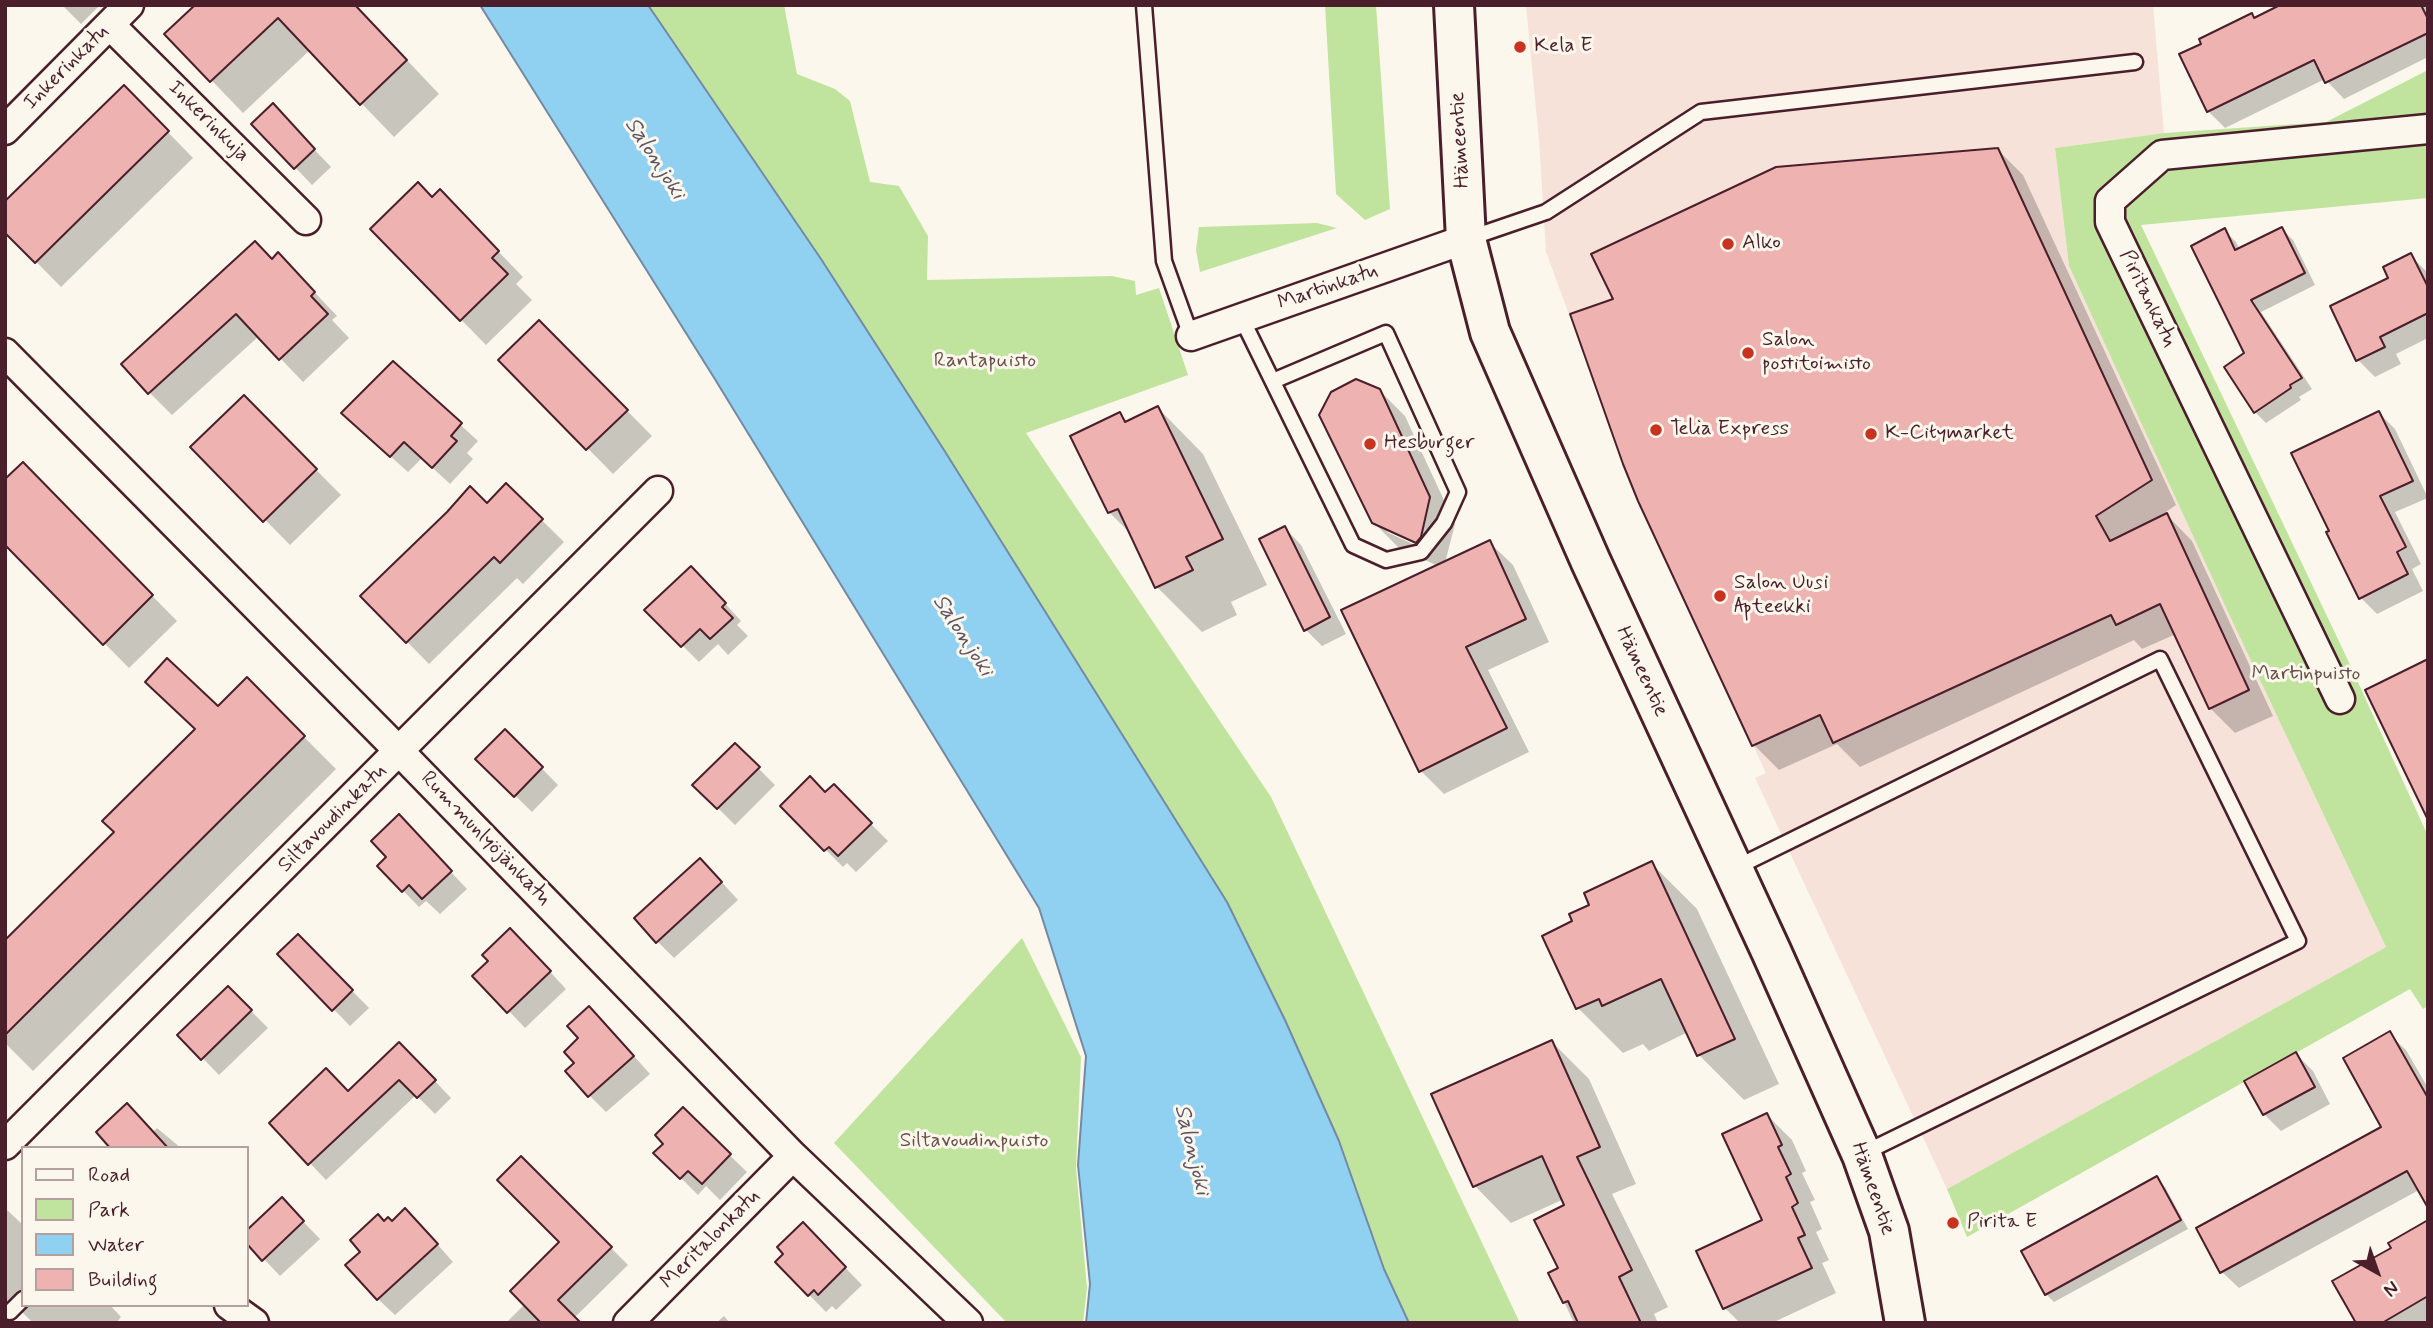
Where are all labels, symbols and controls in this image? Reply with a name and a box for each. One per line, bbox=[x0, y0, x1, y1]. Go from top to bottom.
street label: Inkerinkatu bbox=[19, 20, 115, 116]
place label: Kela E bbox=[1534, 34, 1592, 60]
marker: Kela E bbox=[1512, 39, 1528, 55]
street label: Inkerinkuja bbox=[162, 76, 254, 168]
street label: Hämeentie bbox=[1446, 91, 1476, 189]
water label: Salonjoki bbox=[617, 113, 691, 205]
place label: Alko bbox=[1742, 231, 1781, 257]
marker: Alko bbox=[1720, 236, 1736, 252]
street label: Piritankatu bbox=[2113, 246, 2181, 352]
street label: Martinkatu bbox=[1275, 259, 1381, 317]
place label: Salon postitoimisto bbox=[1762, 328, 1871, 378]
marker: Salon postitoimisto bbox=[1740, 345, 1756, 361]
park label: Rantapuisto bbox=[934, 349, 1036, 375]
place label: Telia Express bbox=[1670, 417, 1789, 443]
place label: K-Citymarket bbox=[1885, 421, 2014, 447]
marker: Telia Express bbox=[1648, 422, 1664, 438]
marker: K-Citymarket bbox=[1863, 426, 1879, 442]
place label: Hesburger bbox=[1384, 431, 1475, 457]
marker: Hesburger bbox=[1362, 436, 1378, 452]
place label: Salon Uusi Apteekki bbox=[1734, 571, 1828, 621]
marker: Salon Uusi Apteekki bbox=[1712, 588, 1728, 604]
water label: Salonjoki bbox=[925, 590, 999, 682]
street label: Hämeentie bbox=[1609, 623, 1673, 721]
park label: Martinpuisto bbox=[2251, 662, 2361, 688]
street label: Siltavoudinkatu bbox=[274, 760, 392, 878]
street label: Rummunlyöjänkatu bbox=[414, 767, 556, 911]
water label: Salonjoki bbox=[1166, 1102, 1216, 1198]
park label: Siltavoudinpuisto bbox=[900, 1129, 1048, 1155]
street label: Hämeentie bbox=[1844, 1139, 1900, 1239]
legend bbox=[21, 1146, 248, 1307]
text: Road bbox=[88, 1161, 130, 1189]
street label: Meritalonkatu bbox=[656, 1185, 766, 1295]
text: Park bbox=[88, 1196, 130, 1224]
place label: Pirita E bbox=[1967, 1210, 2037, 1236]
marker: Pirita E bbox=[1945, 1215, 1961, 1231]
text: Water bbox=[88, 1231, 144, 1259]
north arrow bbox=[2342, 1237, 2412, 1307]
text: Building bbox=[88, 1266, 158, 1294]
text: N bbox=[2378, 1275, 2404, 1302]

